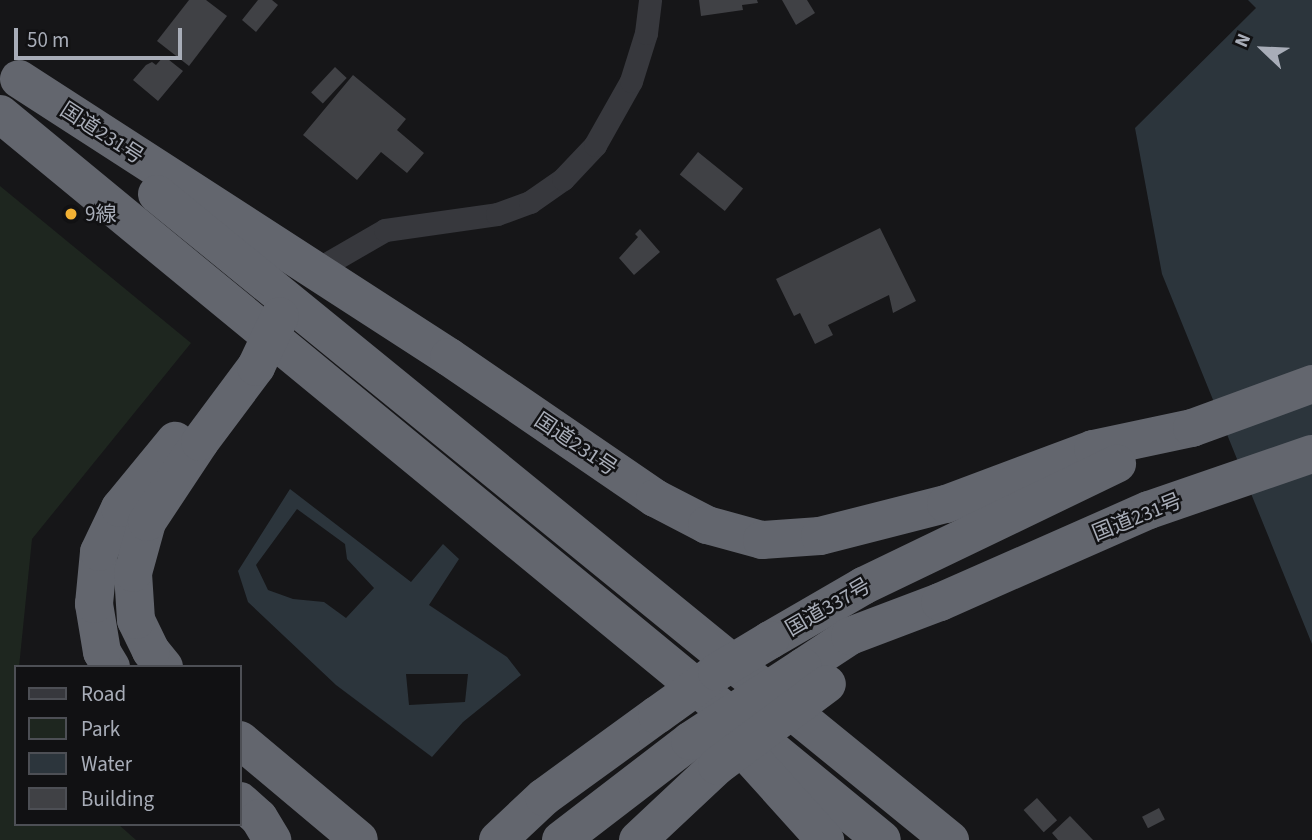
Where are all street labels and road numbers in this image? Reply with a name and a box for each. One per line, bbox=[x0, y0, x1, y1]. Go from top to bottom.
street label: 国道231号 bbox=[56, 97, 148, 169]
street label: 国道231号 bbox=[530, 407, 622, 481]
street label: 国道231号 bbox=[1089, 488, 1185, 546]
street label: 国道337号 bbox=[781, 573, 875, 641]

